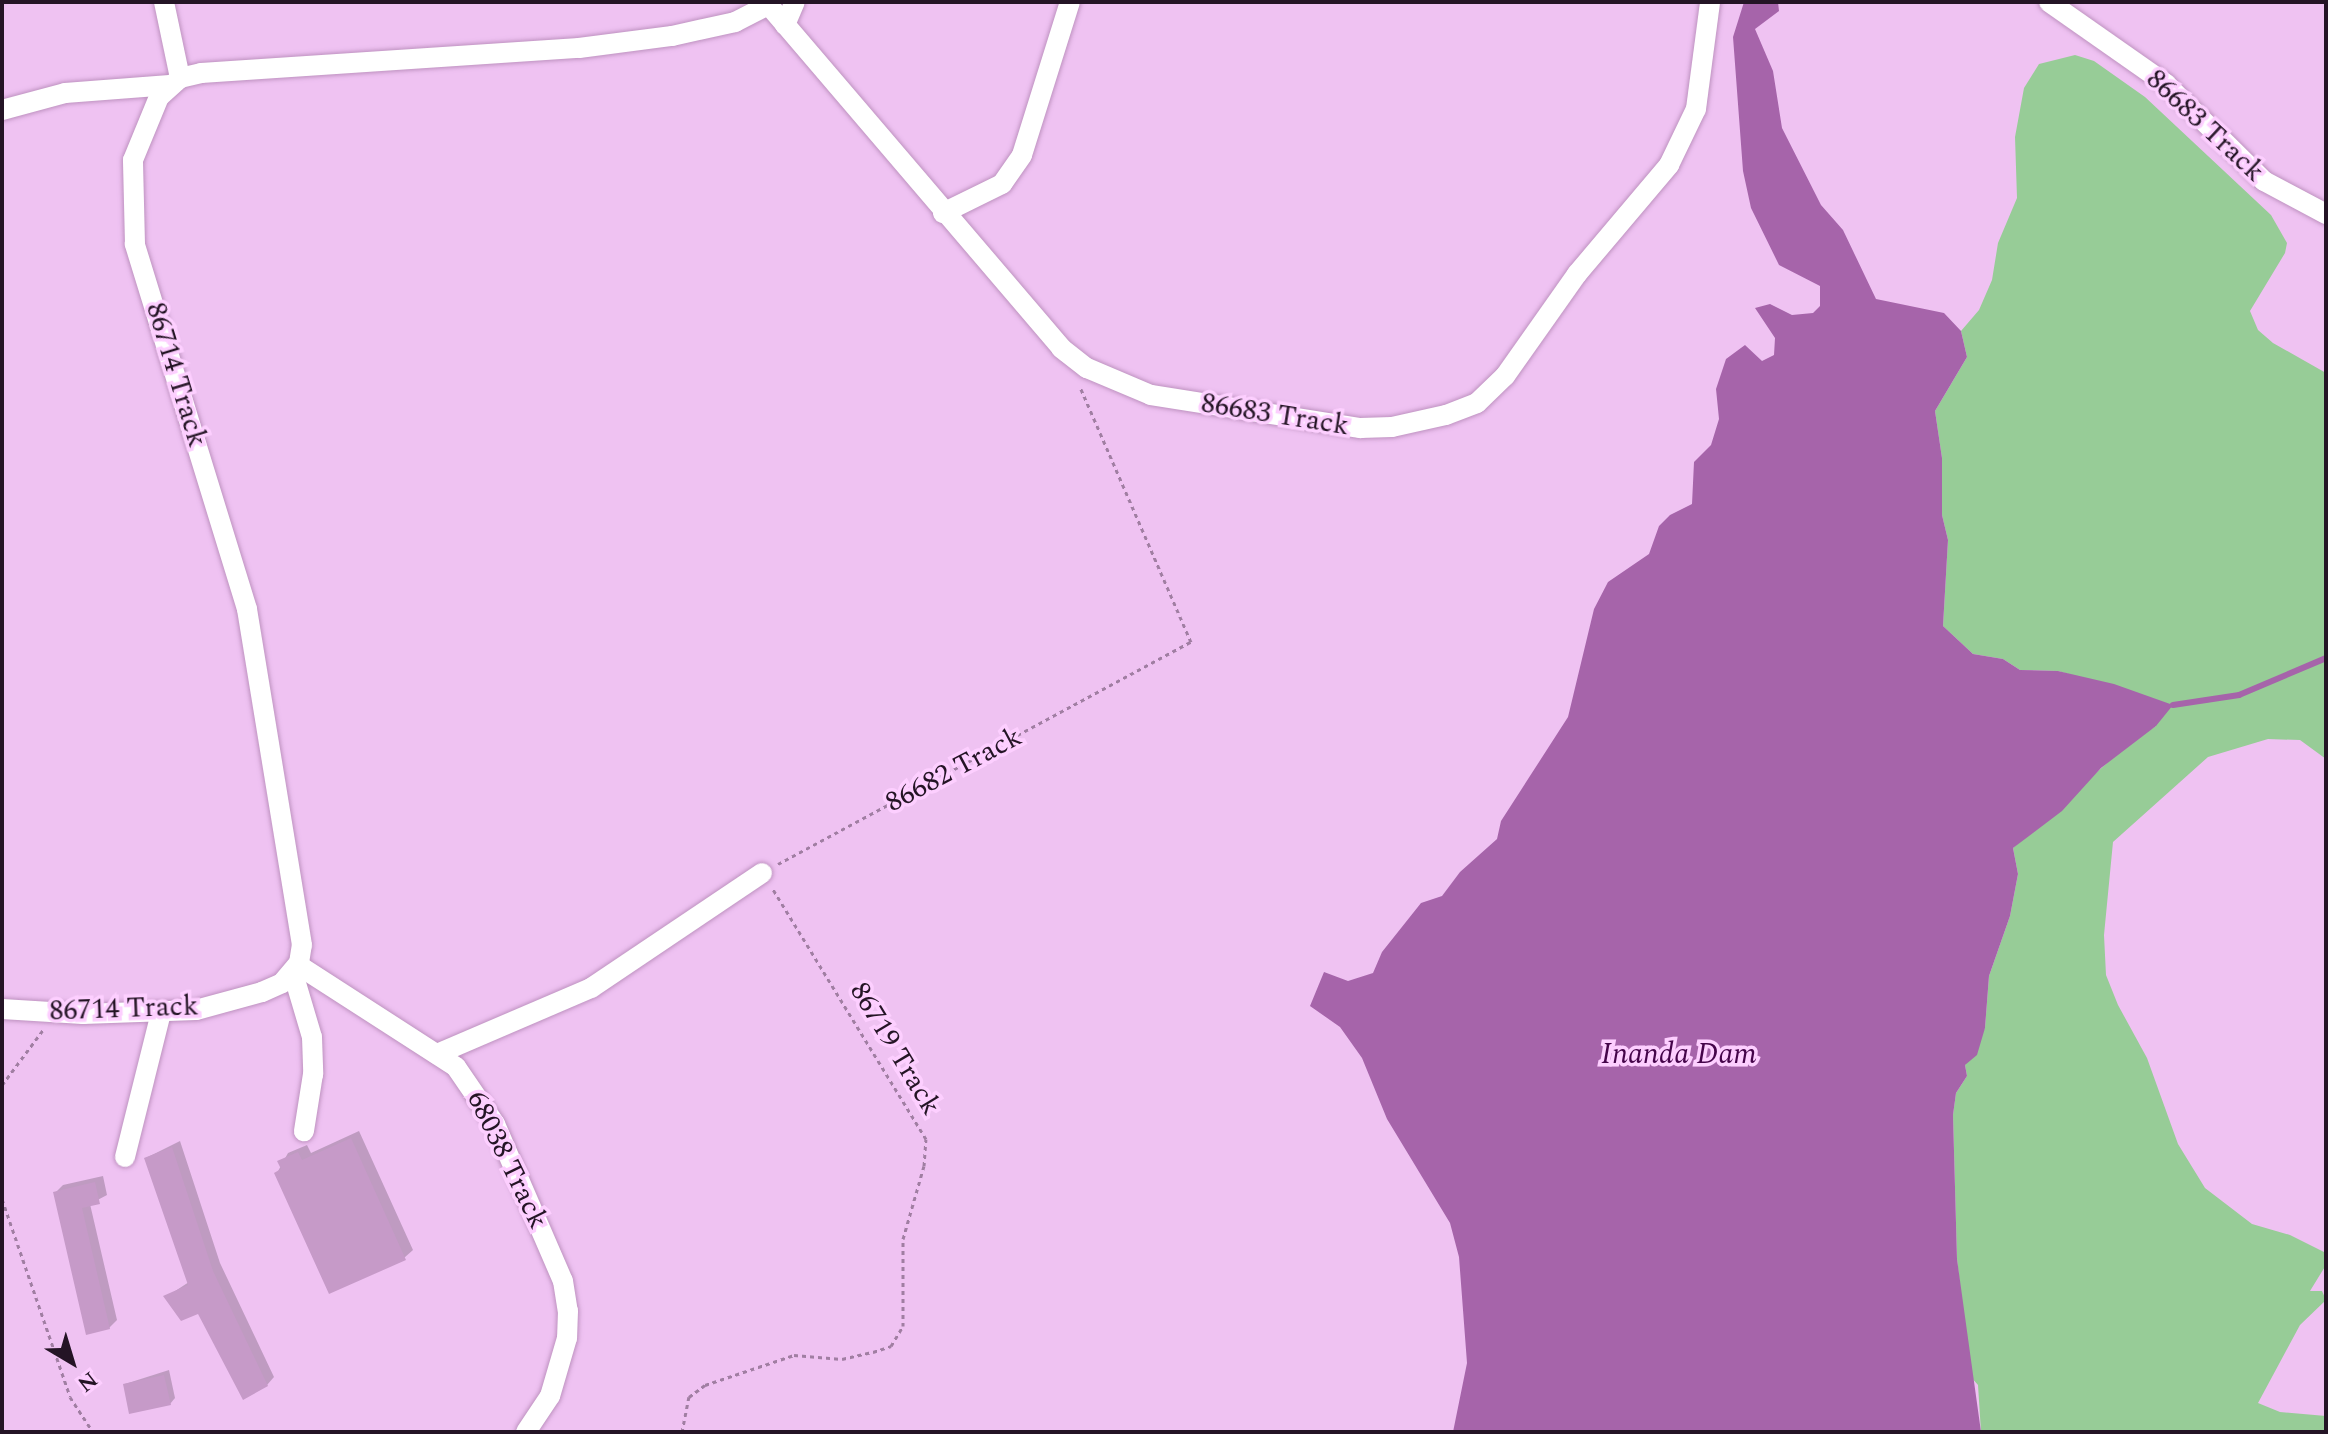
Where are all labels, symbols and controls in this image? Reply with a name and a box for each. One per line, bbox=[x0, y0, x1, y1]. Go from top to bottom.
street label: 86683 Track bbox=[2139, 63, 2271, 189]
street label: 86714 Track bbox=[138, 299, 214, 451]
street label: 86683 Track bbox=[1199, 387, 1351, 443]
street label: 86682 Track bbox=[880, 720, 1028, 820]
street label: 86719 Track bbox=[842, 976, 948, 1122]
street label: 86714 Track bbox=[49, 990, 199, 1028]
water label: Inanda Dam bbox=[1601, 1036, 1757, 1072]
street label: 68038 Track bbox=[459, 1086, 555, 1234]
north arrow bbox=[32, 1322, 112, 1402]
text: N bbox=[70, 1363, 104, 1400]

